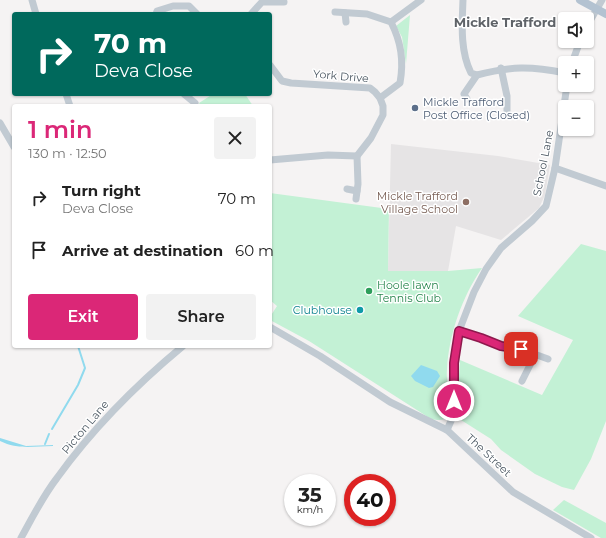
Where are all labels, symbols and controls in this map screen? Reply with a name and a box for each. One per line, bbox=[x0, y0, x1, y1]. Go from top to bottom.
map controls bbox=[558, 12, 594, 136]
button: sound bbox=[558, 12, 594, 48]
district label: Mickle Trafford bbox=[454, 14, 556, 30]
text: 70 m bbox=[94, 26, 167, 60]
icon: right bbox=[28, 28, 80, 80]
button: + bbox=[558, 56, 594, 92]
text: Deva Close bbox=[94, 60, 193, 82]
street label: York Drive bbox=[313, 67, 370, 85]
place label: Mickle Trafford Post Office (Closed) bbox=[423, 95, 530, 122]
button: − bbox=[558, 100, 594, 136]
marker: Mickle Trafford Post Office (Closed) bbox=[410, 103, 420, 113]
text: 1 min bbox=[28, 115, 92, 144]
button: close bbox=[214, 117, 256, 159]
street label: School Lane bbox=[530, 128, 556, 197]
text: 130 m · 12:50 bbox=[28, 145, 107, 161]
text: Turn right bbox=[62, 181, 141, 200]
icon: right bbox=[28, 187, 50, 209]
text: 70 m bbox=[218, 189, 256, 208]
place label: Mickle Trafford Village School bbox=[377, 189, 458, 216]
marker: Mickle Trafford Village School bbox=[461, 197, 471, 207]
text: Deva Close bbox=[62, 200, 133, 216]
icon: arrive bbox=[28, 239, 50, 261]
text: Arrive at destination bbox=[62, 241, 223, 260]
text: 60 m bbox=[235, 241, 274, 260]
place label: Hoole lawn Tennis Club bbox=[377, 278, 441, 305]
marker: Hoole lawn Tennis Club bbox=[364, 286, 374, 296]
button: Exit bbox=[28, 294, 138, 340]
button: Share bbox=[146, 294, 256, 340]
place label: Clubhouse bbox=[293, 303, 352, 317]
marker: Clubhouse bbox=[355, 305, 365, 315]
pin bbox=[504, 332, 538, 366]
icon: arrive bbox=[510, 338, 532, 360]
position arrow bbox=[433, 380, 475, 422]
street label: Picton Lane bbox=[59, 397, 112, 457]
street label: The Street bbox=[464, 431, 515, 480]
speed limit sign: 40 bbox=[344, 474, 396, 526]
text: 35 bbox=[298, 483, 322, 507]
text: km/h bbox=[297, 503, 323, 516]

